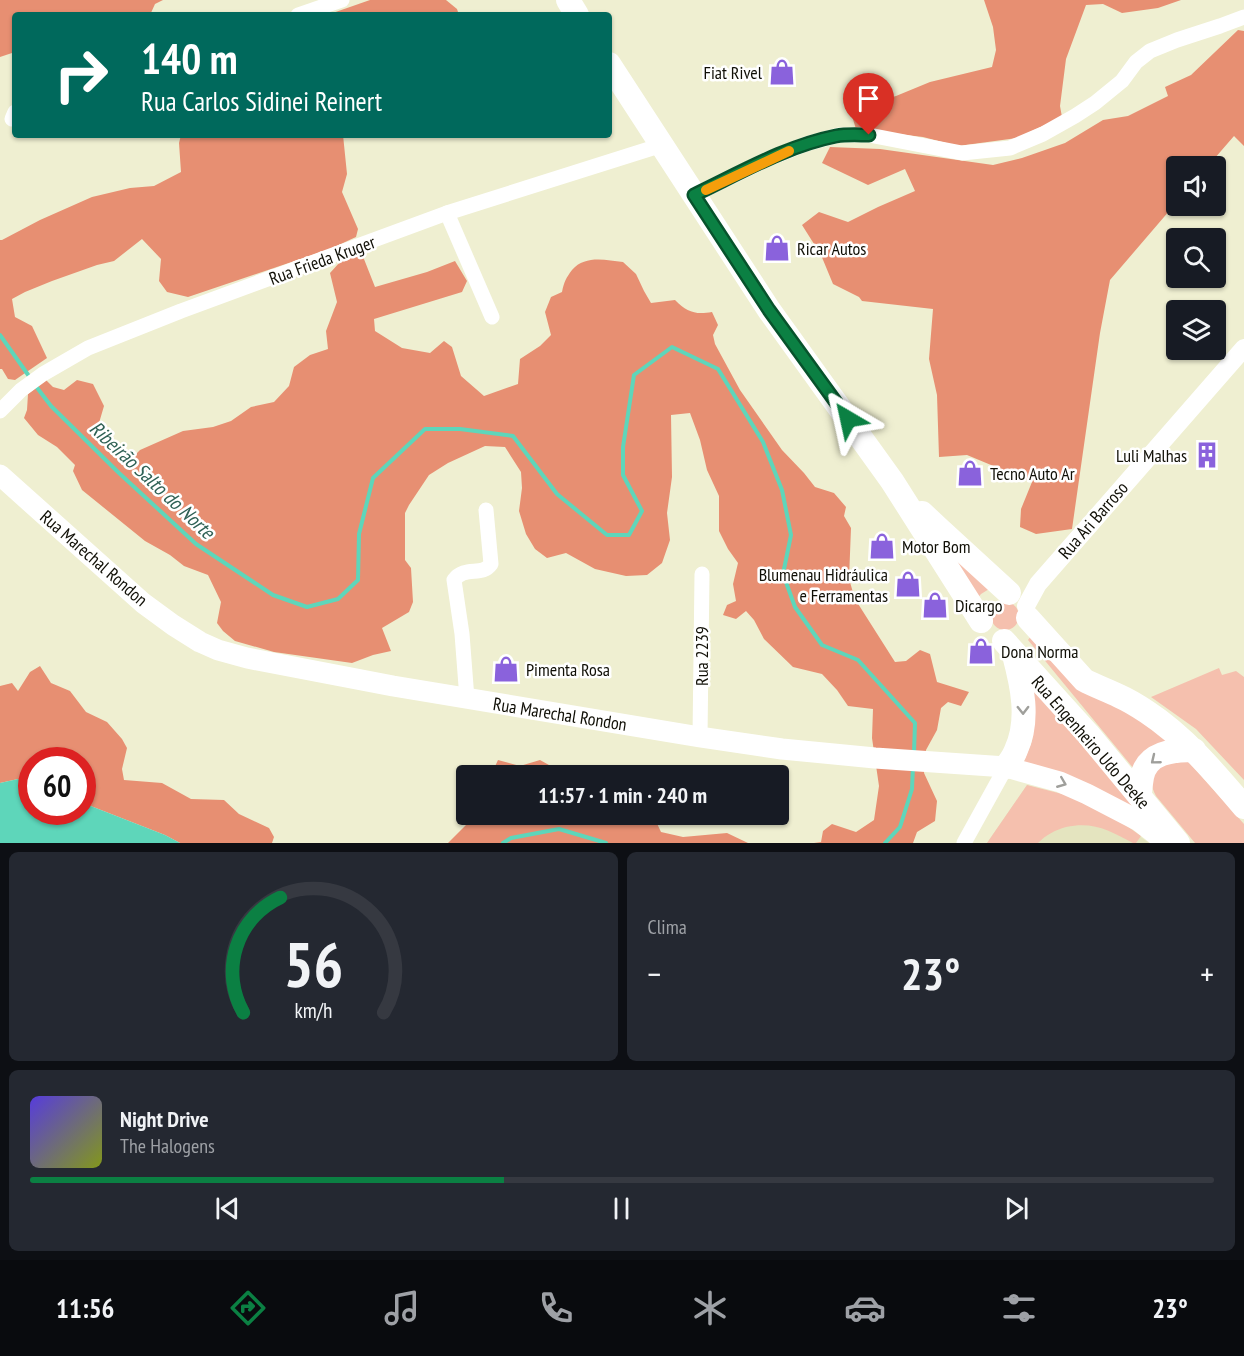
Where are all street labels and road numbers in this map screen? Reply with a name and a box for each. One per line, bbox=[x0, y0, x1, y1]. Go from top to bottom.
street label: Rua Frieda Kruger bbox=[266, 230, 378, 290]
street label: Rua Ari Barroso bbox=[1053, 476, 1133, 564]
street label: Rua Marechal Rondon bbox=[36, 505, 152, 611]
street label: Rua 2239 bbox=[690, 626, 713, 686]
street label: Rua Engenheiro Udo Deeke bbox=[1027, 671, 1155, 813]
street label: Rua Marechal Rondon bbox=[492, 692, 628, 736]

